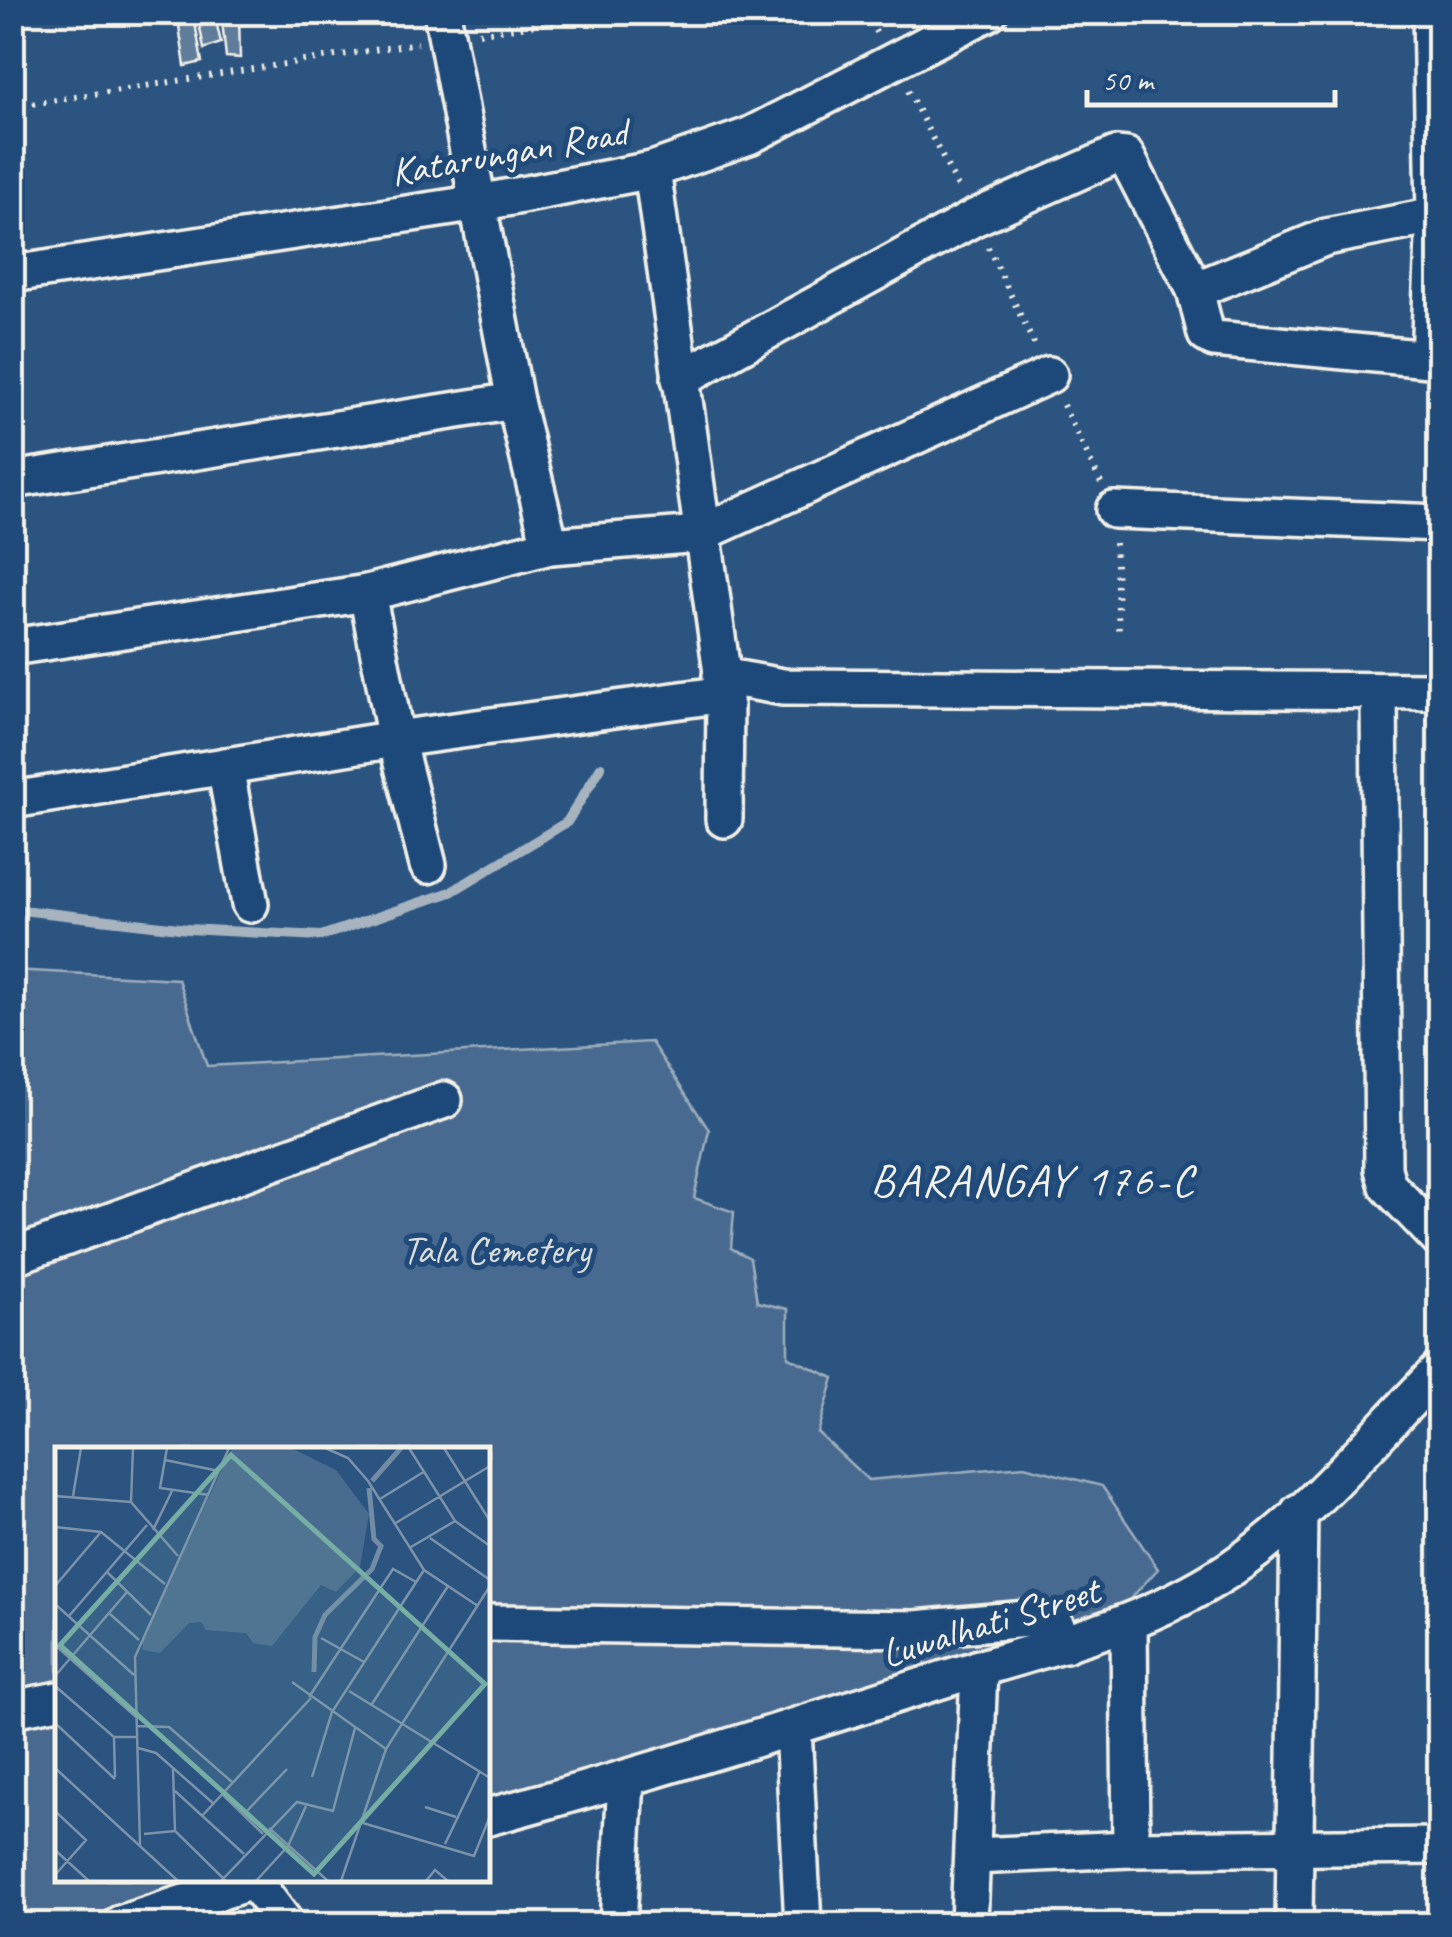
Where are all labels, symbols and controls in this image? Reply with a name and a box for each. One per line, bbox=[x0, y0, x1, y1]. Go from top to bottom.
scale bar bbox=[1087, 45, 1334, 107]
text: 50 m bbox=[1102, 61, 1155, 99]
street label: Katarungan Road bbox=[387, 106, 636, 197]
district label: BARANGAY 176-C bbox=[871, 1152, 1198, 1209]
park label: Tala Cemetery bbox=[402, 1225, 593, 1275]
inset map bbox=[55, 1447, 490, 1882]
street label: Luwalhati Street bbox=[875, 1564, 1109, 1679]

